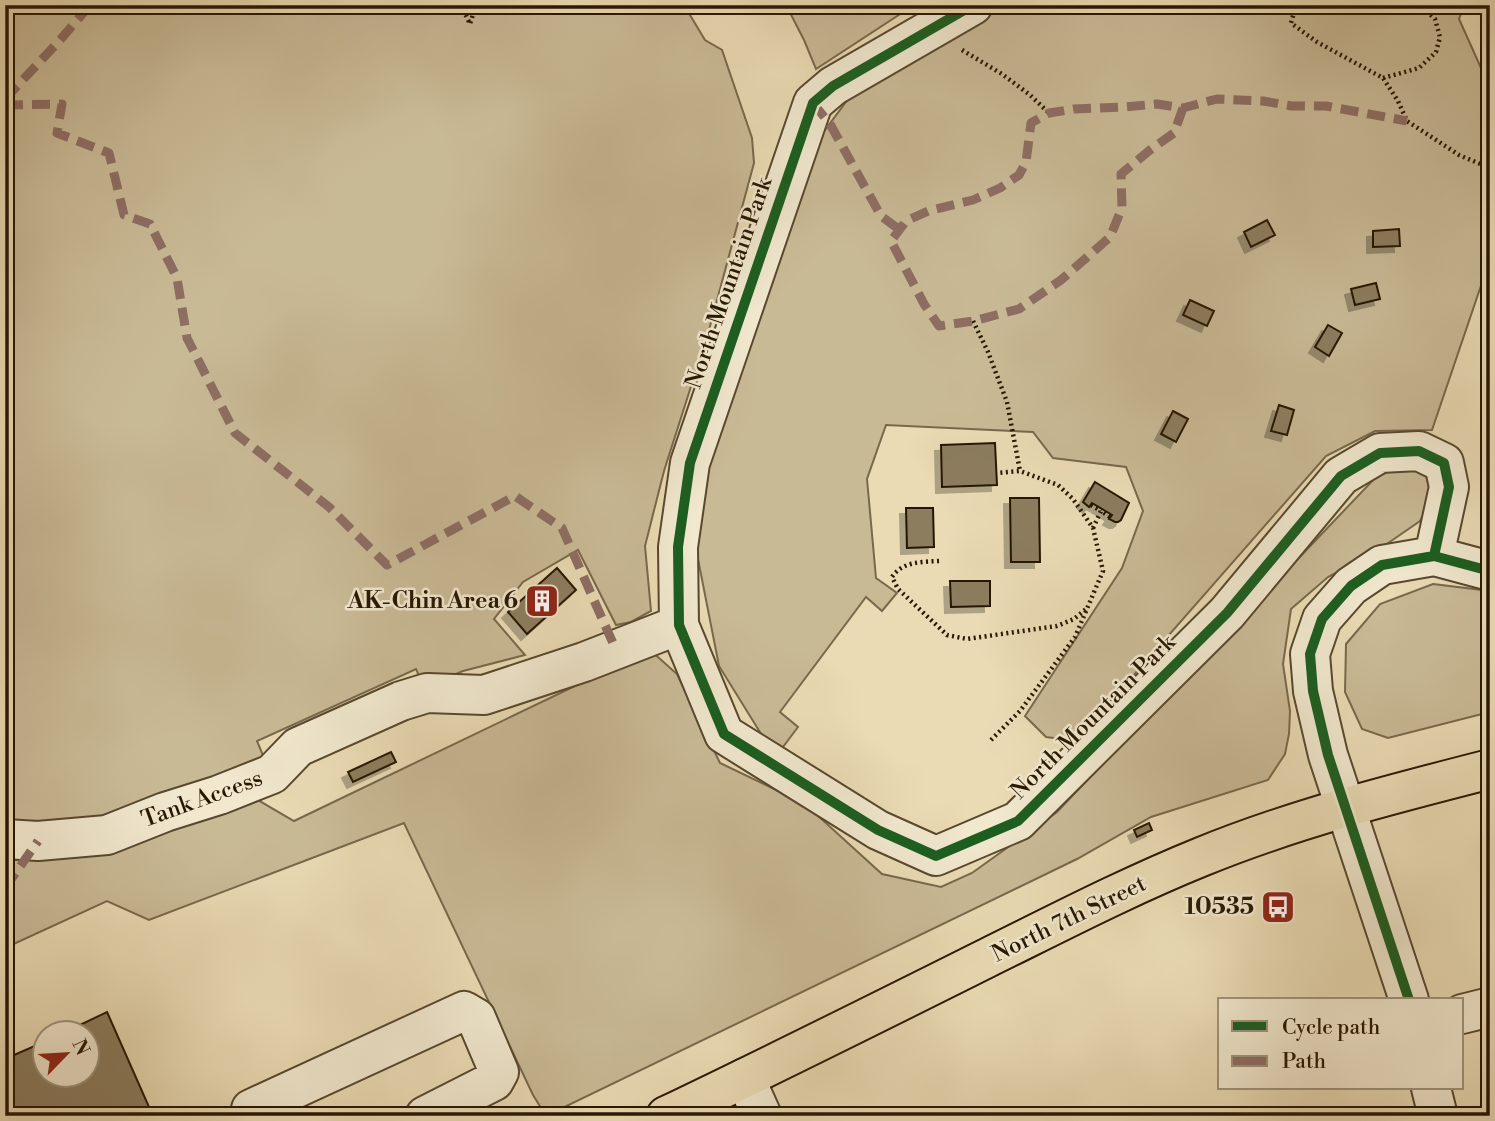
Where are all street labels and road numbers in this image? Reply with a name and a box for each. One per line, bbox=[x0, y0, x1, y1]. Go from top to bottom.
street label: North Mountain Park bbox=[680, 173, 779, 392]
street label: North Mountain Park bbox=[1005, 628, 1182, 805]
street label: Tank Access bbox=[138, 764, 266, 834]
street label: North 7th Street bbox=[987, 870, 1151, 968]

